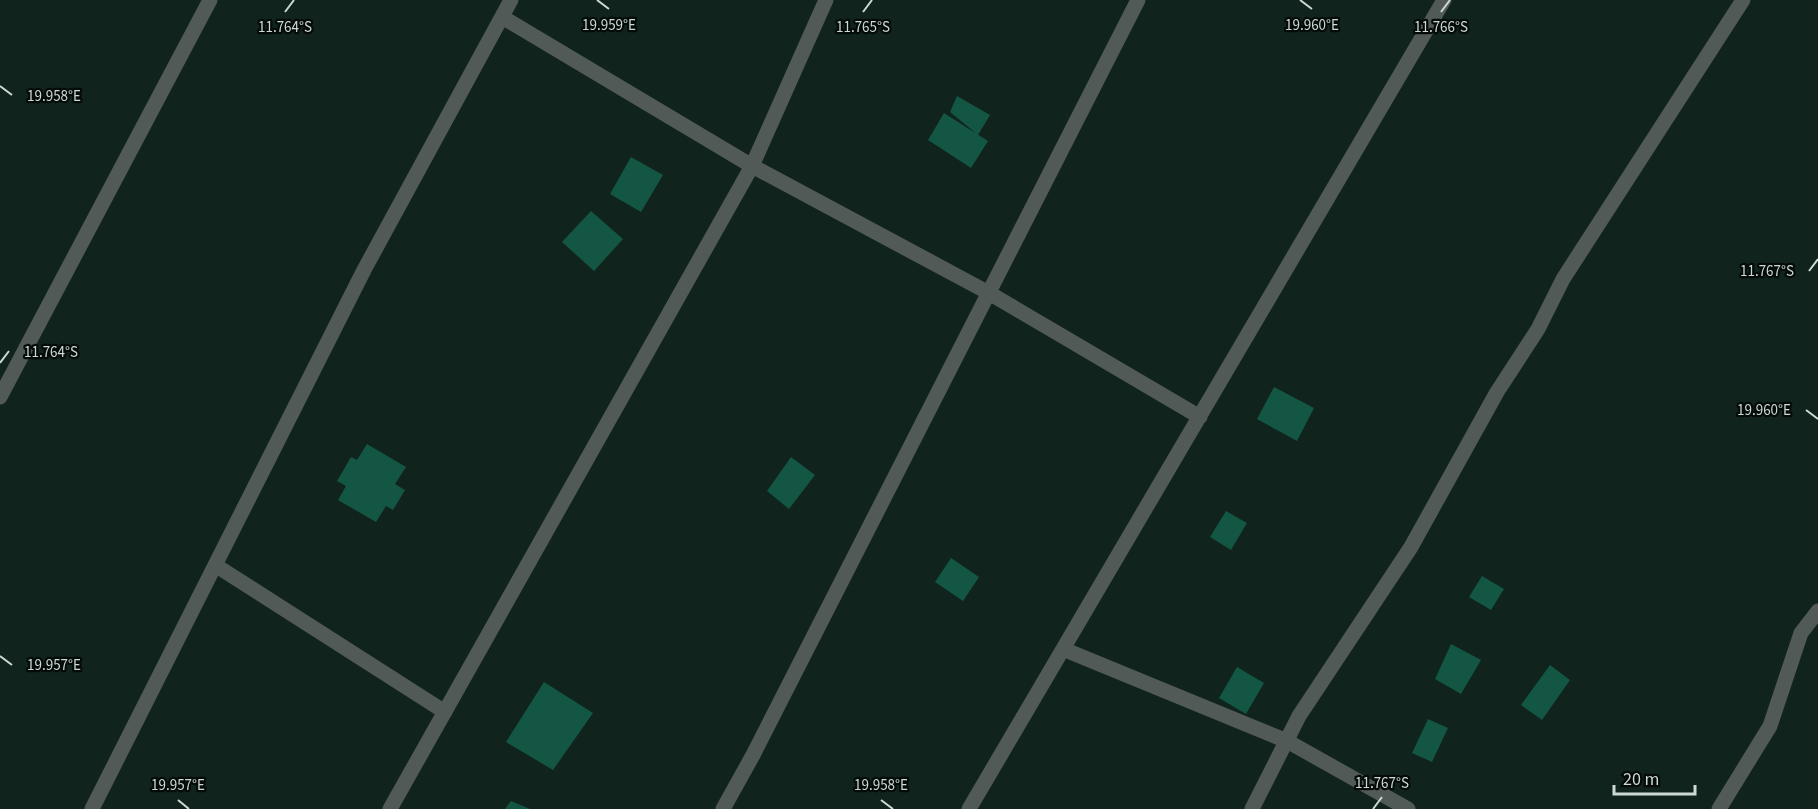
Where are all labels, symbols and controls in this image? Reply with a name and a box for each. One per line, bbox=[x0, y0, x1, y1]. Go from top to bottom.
text: 19.959°E bbox=[582, 15, 636, 36]
text: 19.960°E bbox=[1285, 15, 1339, 36]
text: 11.764°S bbox=[258, 17, 312, 38]
text: 11.765°S bbox=[836, 17, 890, 38]
text: 11.766°S bbox=[1414, 17, 1468, 38]
text: 19.958°E bbox=[27, 86, 81, 107]
text: 11.767°S bbox=[1740, 261, 1794, 282]
text: 11.764°S bbox=[24, 342, 78, 363]
text: 19.960°E bbox=[1737, 400, 1791, 421]
text: 19.957°E bbox=[27, 655, 81, 676]
scale bar bbox=[1614, 758, 1695, 796]
text: 20 m bbox=[1623, 767, 1659, 792]
text: 11.767°S bbox=[1355, 773, 1409, 794]
text: 19.957°E bbox=[151, 775, 205, 796]
text: 19.958°E bbox=[854, 775, 908, 796]

